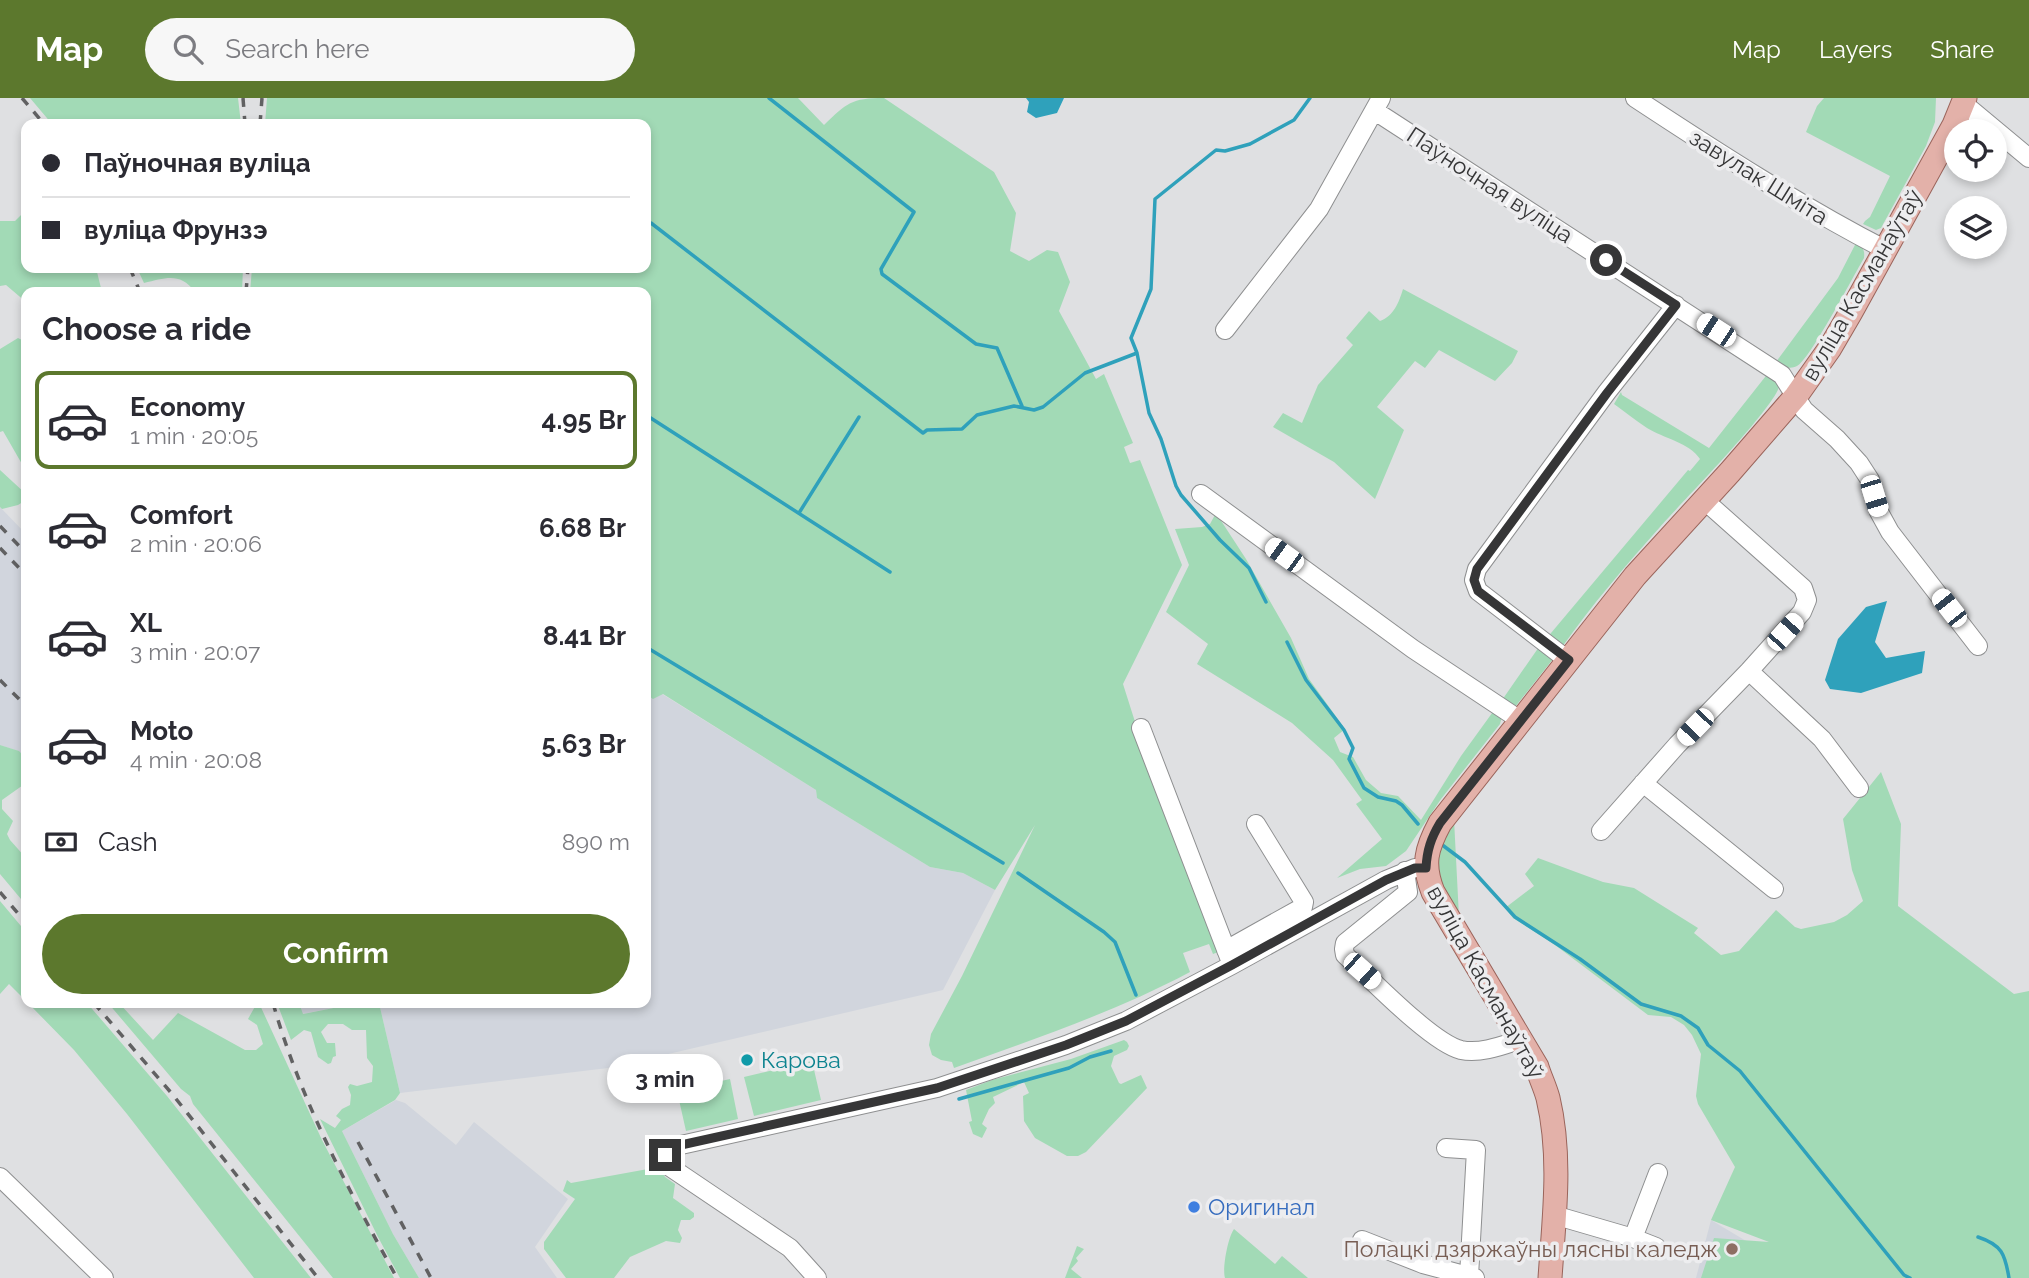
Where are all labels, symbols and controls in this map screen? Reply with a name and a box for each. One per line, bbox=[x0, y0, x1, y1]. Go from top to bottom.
search box bbox=[145, 18, 635, 81]
text: Map bbox=[35, 30, 103, 69]
icon: search bbox=[169, 30, 207, 68]
text: Search here bbox=[225, 34, 370, 64]
text: Map bbox=[1732, 35, 1781, 64]
text: Layers bbox=[1819, 35, 1892, 64]
text: Share bbox=[1930, 35, 1994, 64]
map controls bbox=[1944, 119, 2007, 259]
button: locate bbox=[1944, 119, 2007, 182]
street label: Паўночная вуліца bbox=[1402, 121, 1578, 248]
street label: завулак Шміта bbox=[1685, 123, 1833, 230]
text: Паўночная вуліца bbox=[84, 148, 311, 178]
street label: вуліца Касманаўтаў bbox=[1796, 184, 1927, 385]
button: layers bbox=[1944, 196, 2007, 259]
text: вуліца Фрунзэ bbox=[84, 215, 267, 245]
route start bbox=[1590, 244, 1622, 276]
text: Choose a ride bbox=[42, 310, 251, 347]
car bbox=[1693, 310, 1740, 350]
icon: car bbox=[46, 389, 109, 452]
text: Economy bbox=[130, 392, 245, 422]
text: 4.95 Br bbox=[542, 405, 626, 435]
text: 1 min · 20:05 bbox=[130, 422, 258, 449]
car bbox=[1858, 473, 1891, 519]
icon: car bbox=[46, 497, 109, 560]
text: Comfort bbox=[130, 500, 233, 530]
text: 6.68 Br bbox=[539, 513, 626, 543]
text: 2 min · 20:06 bbox=[130, 530, 262, 557]
car bbox=[1261, 534, 1308, 576]
car bbox=[1928, 585, 1971, 631]
icon: car bbox=[46, 605, 109, 668]
text: XL bbox=[130, 608, 162, 638]
car bbox=[1764, 609, 1807, 655]
text: 8.41 Br bbox=[543, 621, 626, 651]
text: 3 min · 20:07 bbox=[130, 638, 260, 665]
car bbox=[1673, 705, 1718, 749]
icon: car bbox=[46, 713, 109, 776]
text: Moto bbox=[130, 716, 193, 746]
text: 5.63 Br bbox=[542, 729, 626, 759]
text: 4 min · 20:08 bbox=[130, 746, 262, 773]
icon: cash bbox=[42, 823, 80, 861]
text: Cash bbox=[98, 827, 158, 857]
text: 890 m bbox=[562, 828, 630, 855]
street label: вуліца Касманаўтаў bbox=[1422, 881, 1551, 1083]
button: Confirm bbox=[42, 914, 630, 994]
car bbox=[1340, 949, 1385, 993]
place label: Карова bbox=[761, 1046, 841, 1073]
marker: Карова bbox=[739, 1052, 755, 1068]
callout: 3 min bbox=[607, 1054, 723, 1102]
text: 3 min bbox=[635, 1065, 695, 1092]
route end bbox=[649, 1139, 681, 1171]
place label: Оригинал bbox=[1208, 1193, 1315, 1220]
marker: Оригинал bbox=[1186, 1199, 1202, 1215]
place label: Полацкі дзяржаўны лясны каледж bbox=[1343, 1235, 1718, 1262]
marker: Полацкі дзяржаўны лясны каледж bbox=[1724, 1241, 1740, 1257]

